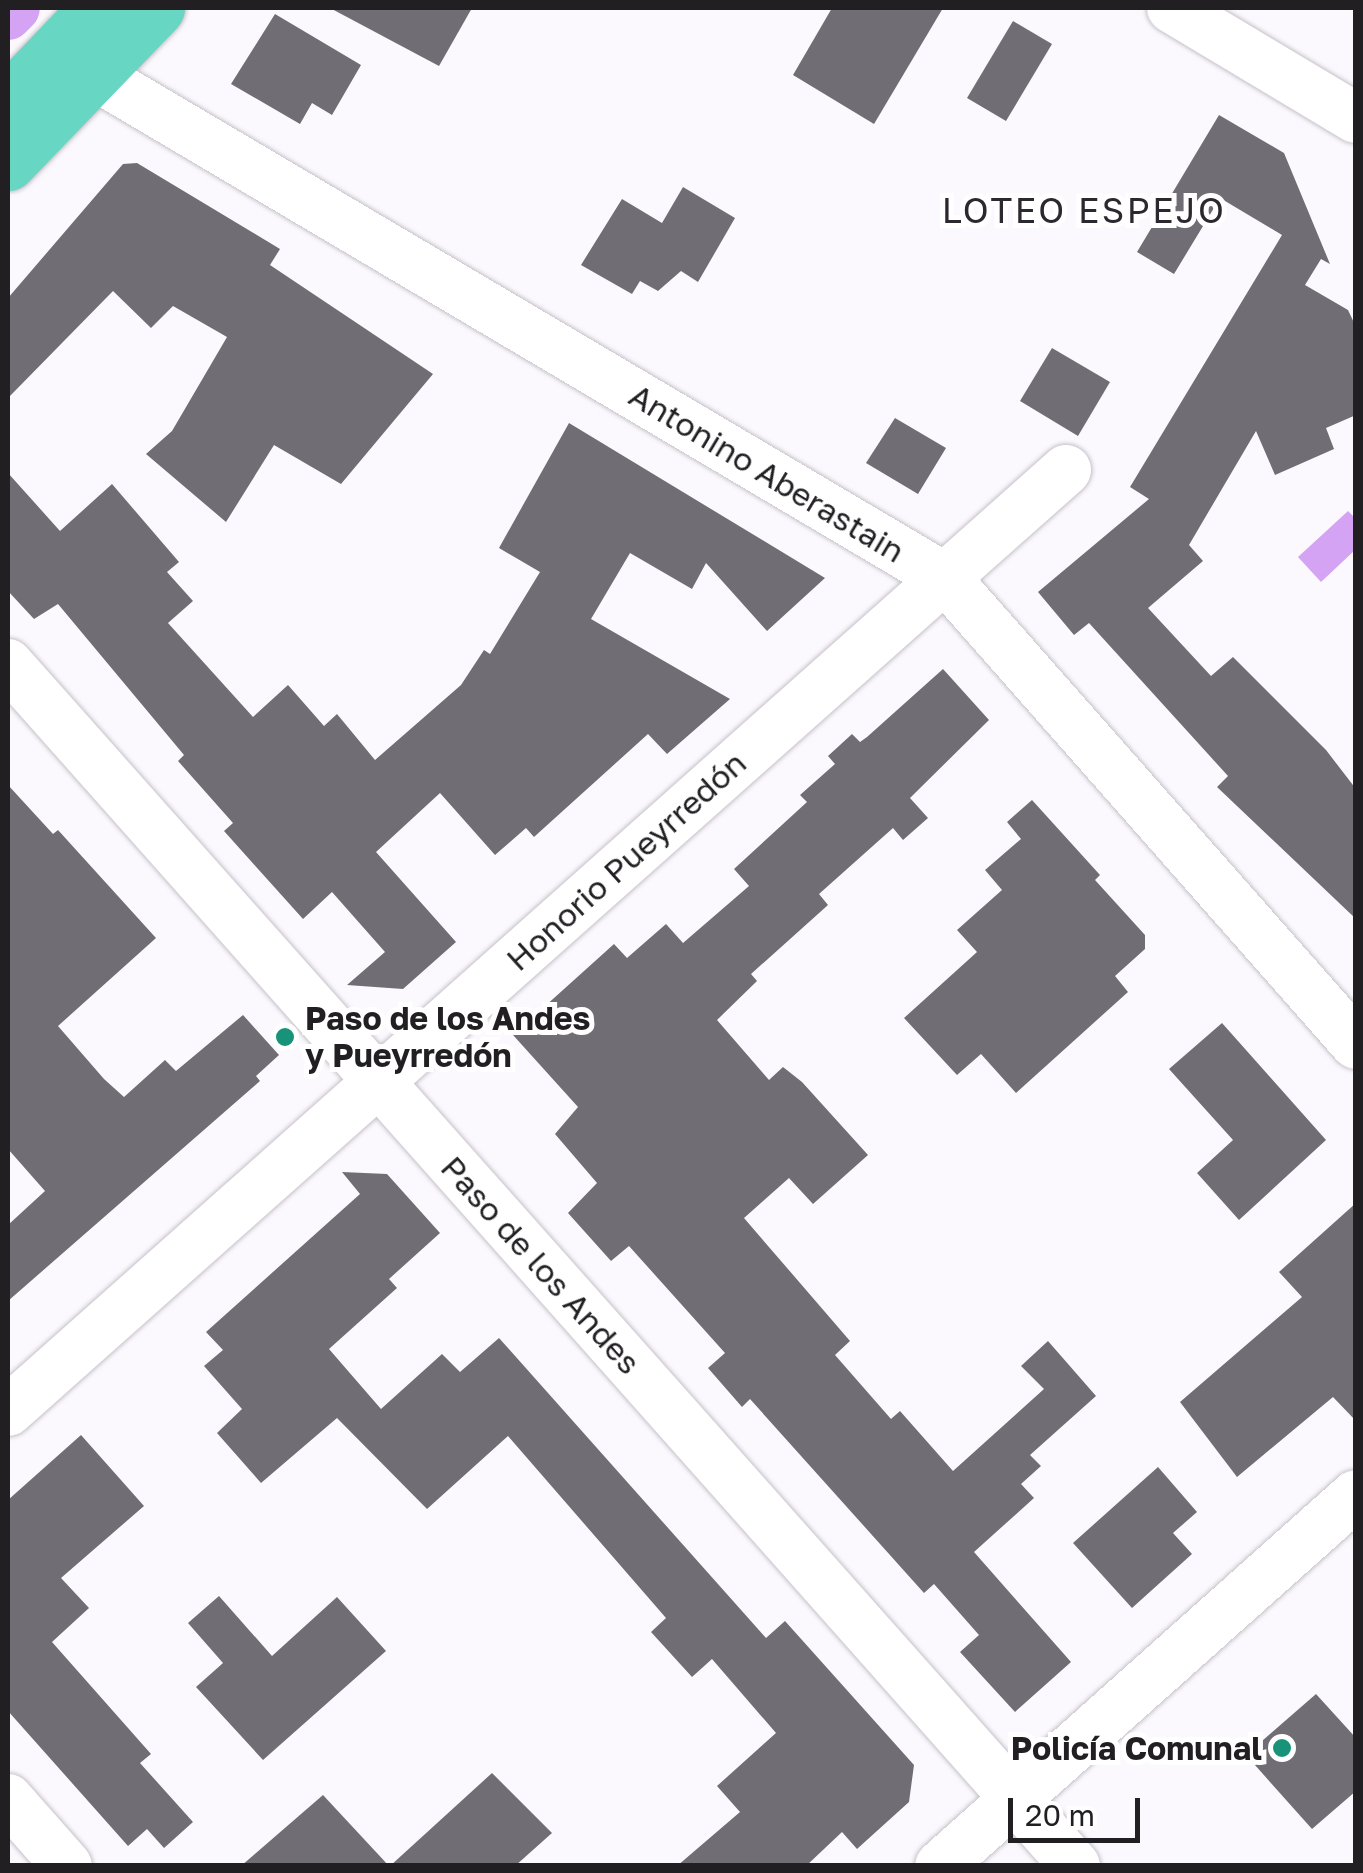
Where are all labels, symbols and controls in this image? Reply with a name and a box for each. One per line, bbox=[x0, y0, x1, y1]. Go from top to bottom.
district label: LOTEO ESPEJO bbox=[942, 189, 1226, 231]
street label: Antonino Aberastain bbox=[623, 376, 911, 570]
street label: Honorio Pueyrredón bbox=[498, 743, 754, 979]
place label: Paso de los Andes y Pueyrredón bbox=[305, 1000, 590, 1075]
marker: Paso de los Andes y Pueyrredón bbox=[274, 1026, 296, 1048]
street label: Paso de los Andes bbox=[433, 1148, 649, 1382]
place label: Policía Comunal bbox=[1011, 1729, 1262, 1767]
marker: Policía Comunal bbox=[1271, 1737, 1293, 1759]
scale bar bbox=[1013, 1778, 1146, 1840]
text: 20 m bbox=[1025, 1797, 1095, 1833]

